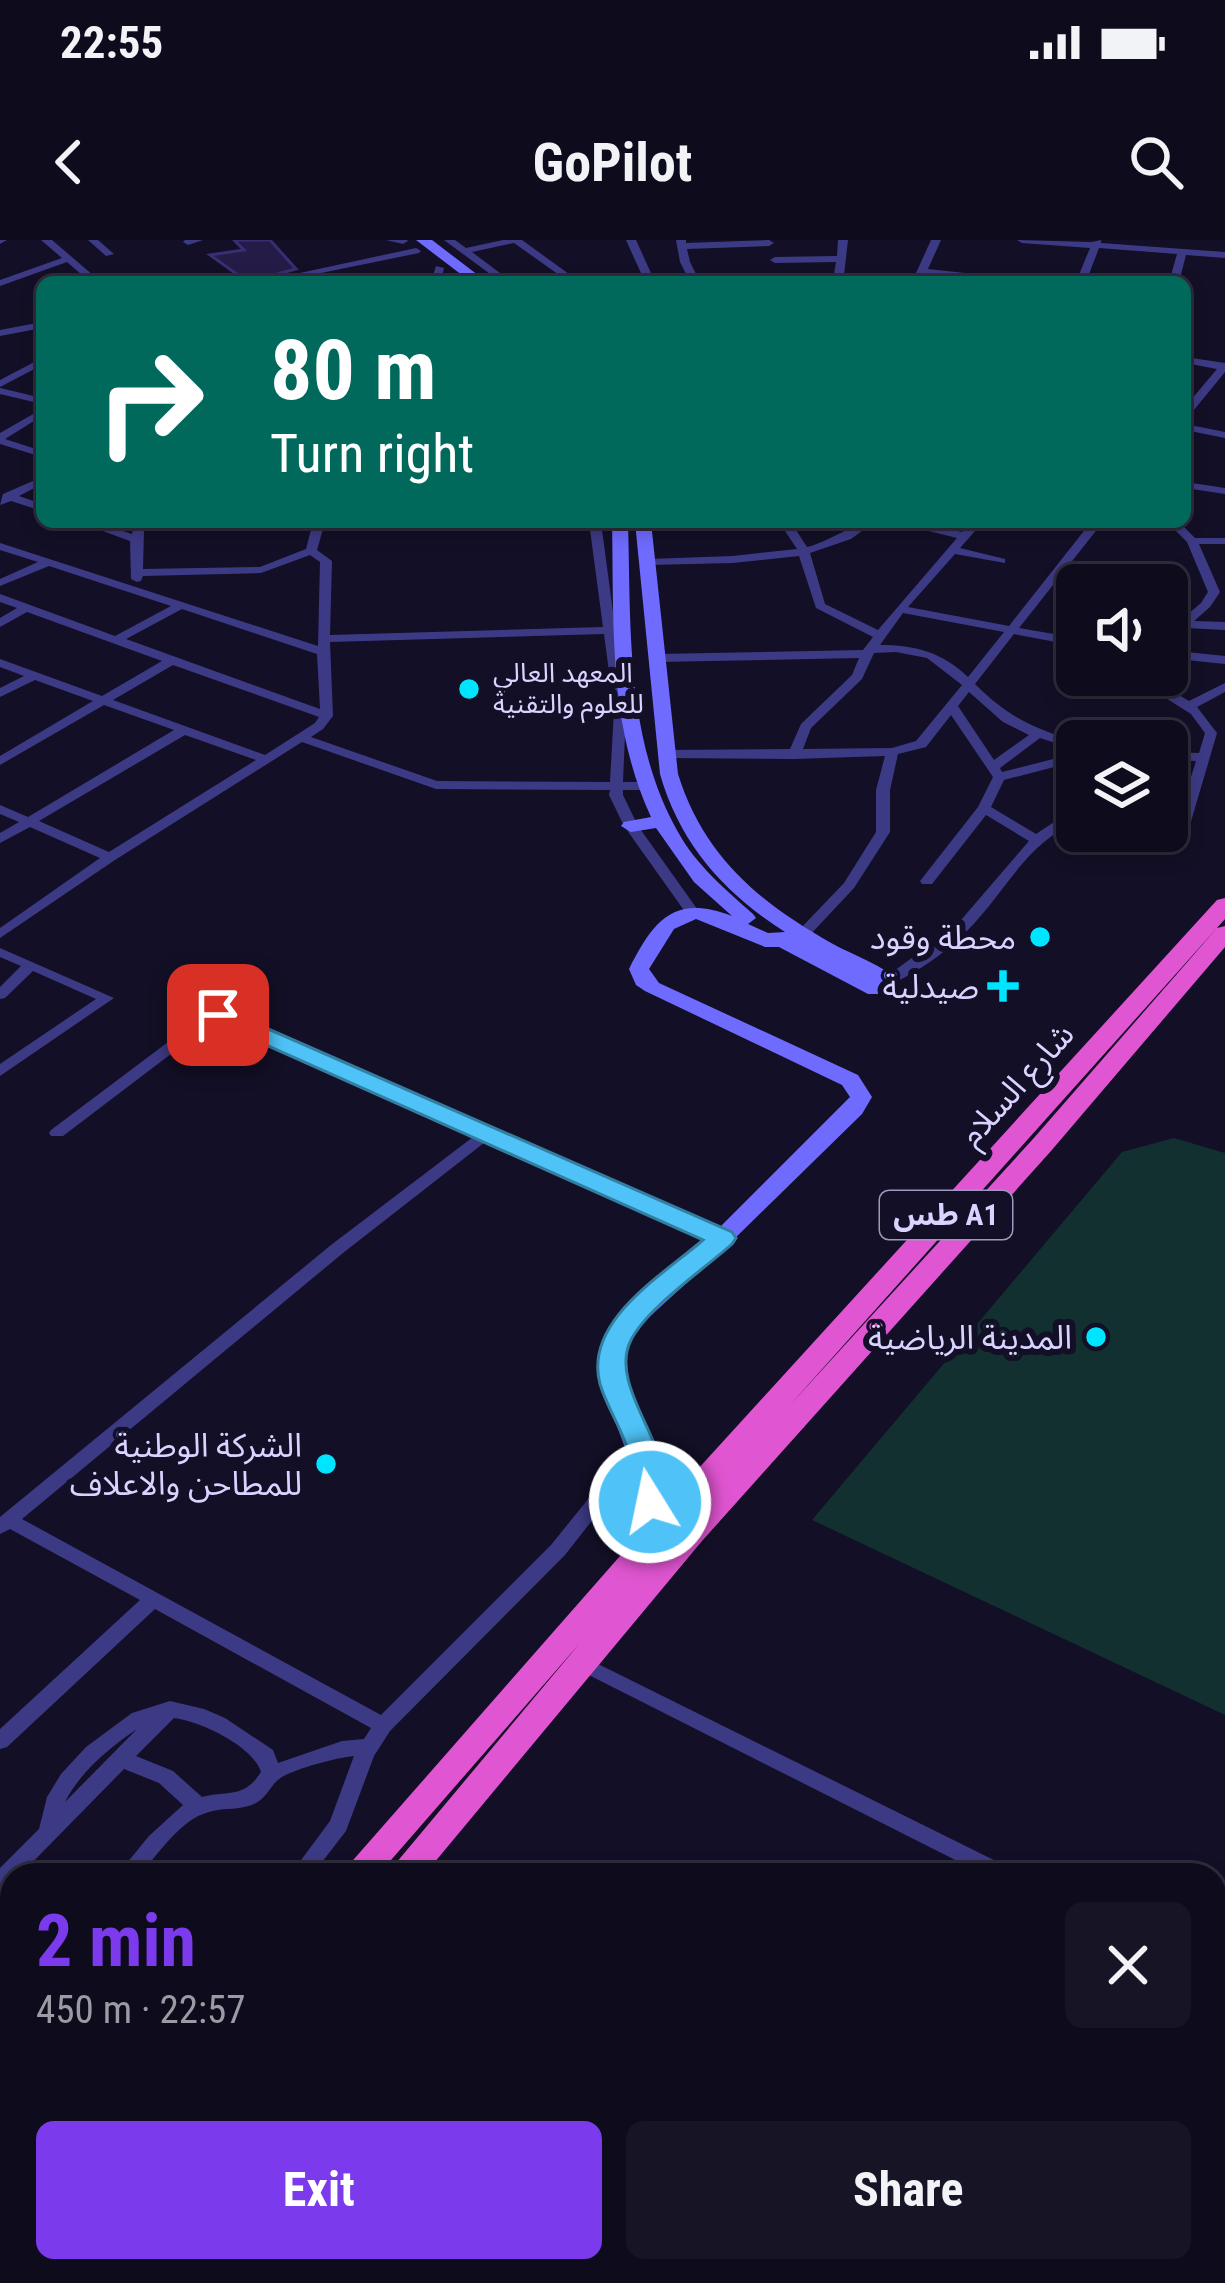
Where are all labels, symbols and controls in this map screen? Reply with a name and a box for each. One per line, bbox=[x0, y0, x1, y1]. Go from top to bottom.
text: 22:55 bbox=[60, 16, 163, 69]
icon: back bbox=[36, 129, 102, 195]
icon: search bbox=[1123, 129, 1189, 195]
text: GoPilot bbox=[533, 131, 692, 194]
text: 80 m bbox=[270, 321, 437, 420]
icon: right bbox=[72, 324, 228, 480]
text: Turn right bbox=[270, 422, 474, 485]
map controls bbox=[1056, 564, 1188, 852]
button: sound bbox=[1056, 564, 1188, 696]
place label: المعهد العالي للعلوم والتقنية bbox=[493, 657, 644, 724]
marker: المعهد العالي للعلوم والتقنية bbox=[456, 676, 482, 702]
button: layers bbox=[1056, 720, 1188, 852]
place label: محطة وقود bbox=[870, 918, 1016, 957]
marker: محطة وقود bbox=[1027, 924, 1053, 950]
pin bbox=[167, 964, 269, 1066]
place label: صيدلية bbox=[882, 967, 979, 1006]
marker: صيدلية bbox=[990, 973, 1016, 999]
icon: arrive bbox=[185, 982, 251, 1048]
street label: شارع السلام bbox=[951, 1015, 1085, 1157]
road number: طس A1 bbox=[880, 1191, 1012, 1239]
place label: المدينة الرياضية bbox=[868, 1318, 1072, 1357]
marker: المدينة الرياضية bbox=[1083, 1324, 1109, 1350]
place label: الشركة الوطنية للمطاحن والاعلاف bbox=[70, 1426, 302, 1503]
position arrow bbox=[587, 1439, 713, 1565]
marker: الشركة الوطنية للمطاحن والاعلاف bbox=[313, 1451, 339, 1477]
text: 2 min bbox=[36, 1899, 196, 1984]
button: close bbox=[1065, 1902, 1191, 2028]
text: 450 m · 22:57 bbox=[36, 1987, 246, 2033]
button: Exit bbox=[36, 2121, 602, 2259]
button: Share bbox=[626, 2121, 1191, 2259]

